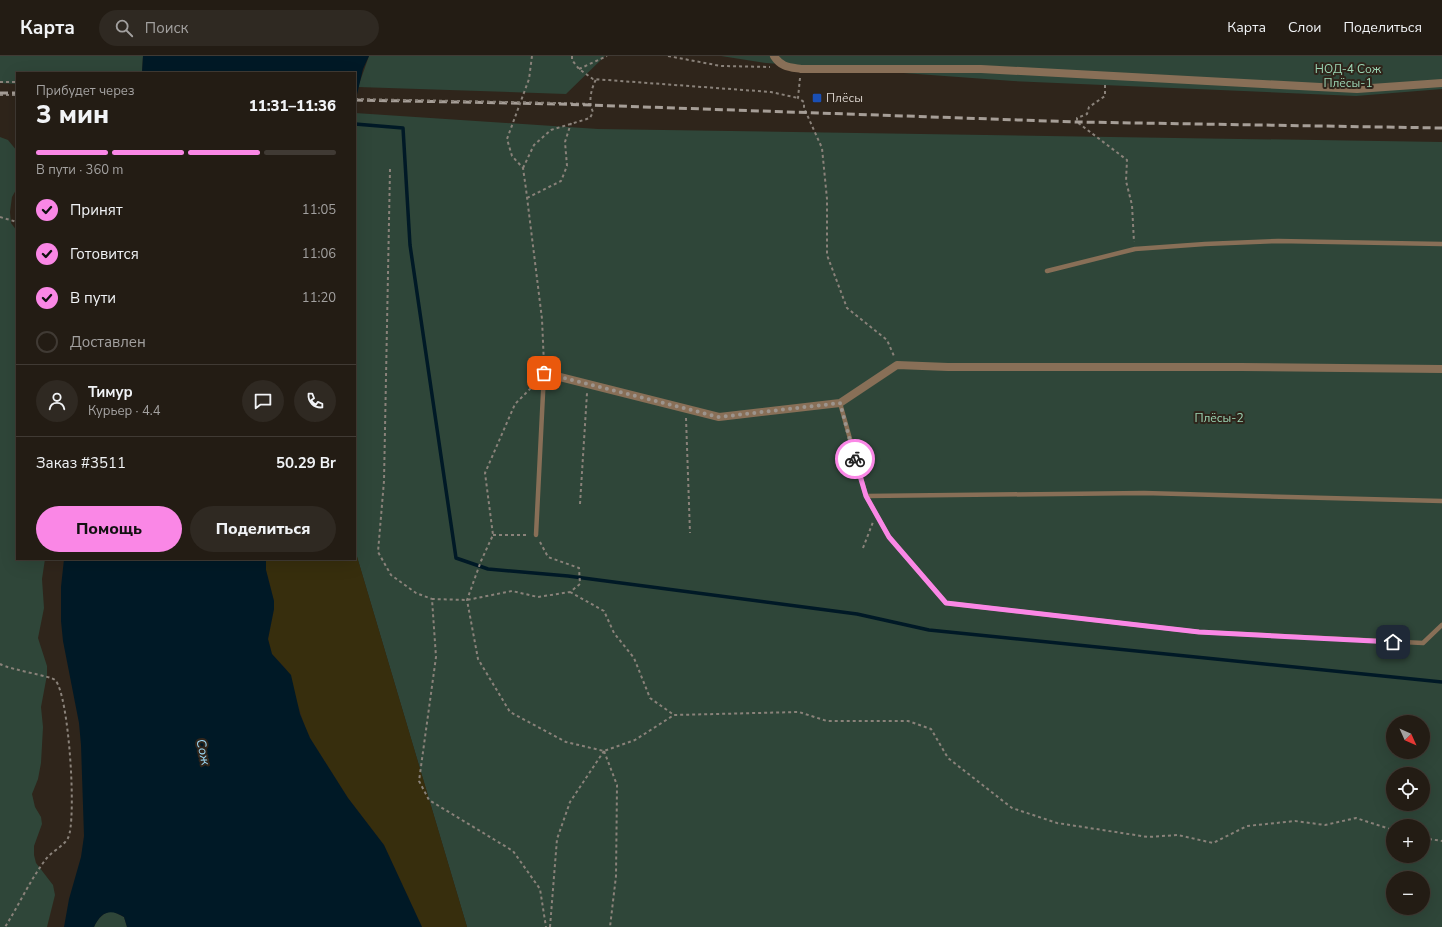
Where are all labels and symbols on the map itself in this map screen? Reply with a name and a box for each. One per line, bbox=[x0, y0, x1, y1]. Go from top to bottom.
park label: НОД-4 Сож Плёсы-1 bbox=[1315, 61, 1382, 91]
place label: Плёсы bbox=[826, 90, 863, 106]
marker: Плёсы bbox=[811, 92, 823, 104]
pin bbox=[527, 356, 561, 390]
park label: Плёсы-2 bbox=[1194, 410, 1244, 426]
courier bbox=[835, 439, 875, 479]
pin bbox=[1376, 625, 1410, 659]
north arrow bbox=[1386, 715, 1430, 759]
water label: Сож bbox=[191, 737, 215, 767]

